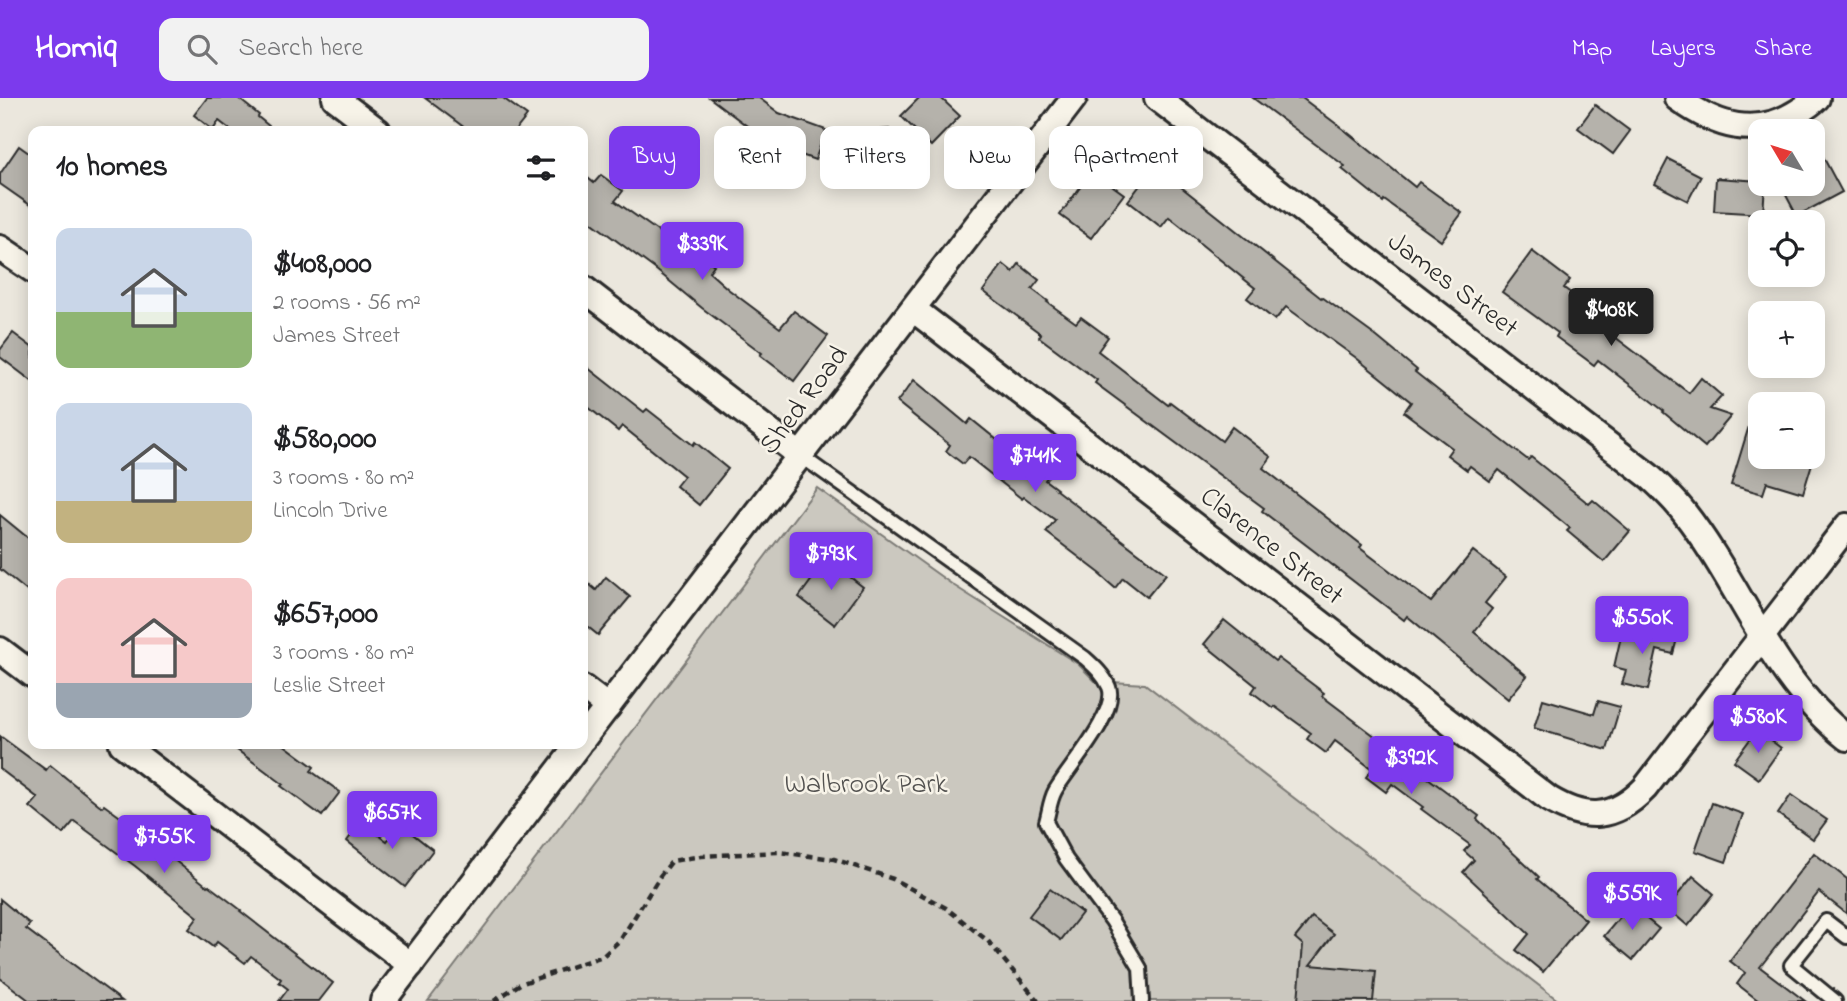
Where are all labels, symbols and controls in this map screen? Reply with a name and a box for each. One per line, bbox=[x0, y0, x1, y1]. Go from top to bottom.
search box bbox=[159, 18, 649, 81]
text: Homiq bbox=[35, 25, 117, 73]
icon: search bbox=[183, 30, 221, 68]
text: Search here bbox=[239, 30, 363, 68]
text: Map bbox=[1572, 32, 1612, 67]
text: Layers bbox=[1650, 32, 1716, 67]
text: Share bbox=[1754, 32, 1812, 67]
north arrow bbox=[1748, 119, 1825, 196]
map controls bbox=[1748, 119, 1825, 469]
chip: Buy bbox=[609, 126, 700, 189]
chip: Rent bbox=[714, 126, 806, 189]
chip: Filters bbox=[820, 126, 930, 189]
chip: New bbox=[944, 126, 1035, 189]
chip: Apartment bbox=[1049, 126, 1203, 189]
text: 10 homes bbox=[56, 146, 168, 190]
icon: filters bbox=[522, 149, 560, 187]
button: locate bbox=[1748, 210, 1825, 287]
pin: $339K bbox=[653, 222, 751, 282]
street label: James Street bbox=[1378, 223, 1526, 349]
text: $339K bbox=[677, 228, 728, 261]
text: $408,000 bbox=[273, 243, 372, 287]
icon: home bbox=[112, 256, 196, 340]
text: 2 rooms · 56 m² bbox=[273, 287, 421, 320]
pin: $408K bbox=[1562, 288, 1660, 348]
text: $408K bbox=[1584, 294, 1638, 327]
button: + bbox=[1748, 301, 1825, 378]
text: James Street bbox=[273, 320, 400, 353]
street label: Shed Road bbox=[750, 338, 860, 464]
button: − bbox=[1748, 392, 1825, 469]
text: $580,000 bbox=[273, 418, 377, 462]
icon: home bbox=[112, 431, 196, 515]
pin: $741K bbox=[986, 434, 1084, 494]
text: $741K bbox=[1009, 440, 1061, 473]
text: 3 rooms · 80 m² bbox=[273, 462, 414, 495]
street label: Clarence Street bbox=[1190, 478, 1352, 616]
text: Lincoln Drive bbox=[273, 495, 387, 528]
pin: $793K bbox=[782, 532, 880, 592]
text: $793K bbox=[806, 538, 856, 571]
text: $657,000 bbox=[273, 593, 378, 637]
pin: $550K bbox=[1593, 596, 1691, 656]
text: $550K bbox=[1611, 602, 1673, 635]
icon: home bbox=[112, 606, 196, 690]
text: 3 rooms · 80 m² bbox=[273, 637, 414, 670]
text: Leslie Street bbox=[273, 670, 386, 703]
pin: $580K bbox=[1709, 696, 1807, 755]
text: $580K bbox=[1730, 701, 1786, 734]
pin: $392K bbox=[1362, 736, 1460, 796]
text: $392K bbox=[1385, 742, 1437, 775]
park label: Walbrook Park bbox=[784, 765, 948, 806]
pin: $657K bbox=[343, 792, 441, 851]
text: $657K bbox=[363, 797, 421, 830]
pin: $755K bbox=[115, 816, 213, 875]
text: $755K bbox=[134, 821, 194, 854]
pin: $559K bbox=[1583, 872, 1681, 932]
text: $559K bbox=[1603, 878, 1661, 911]

